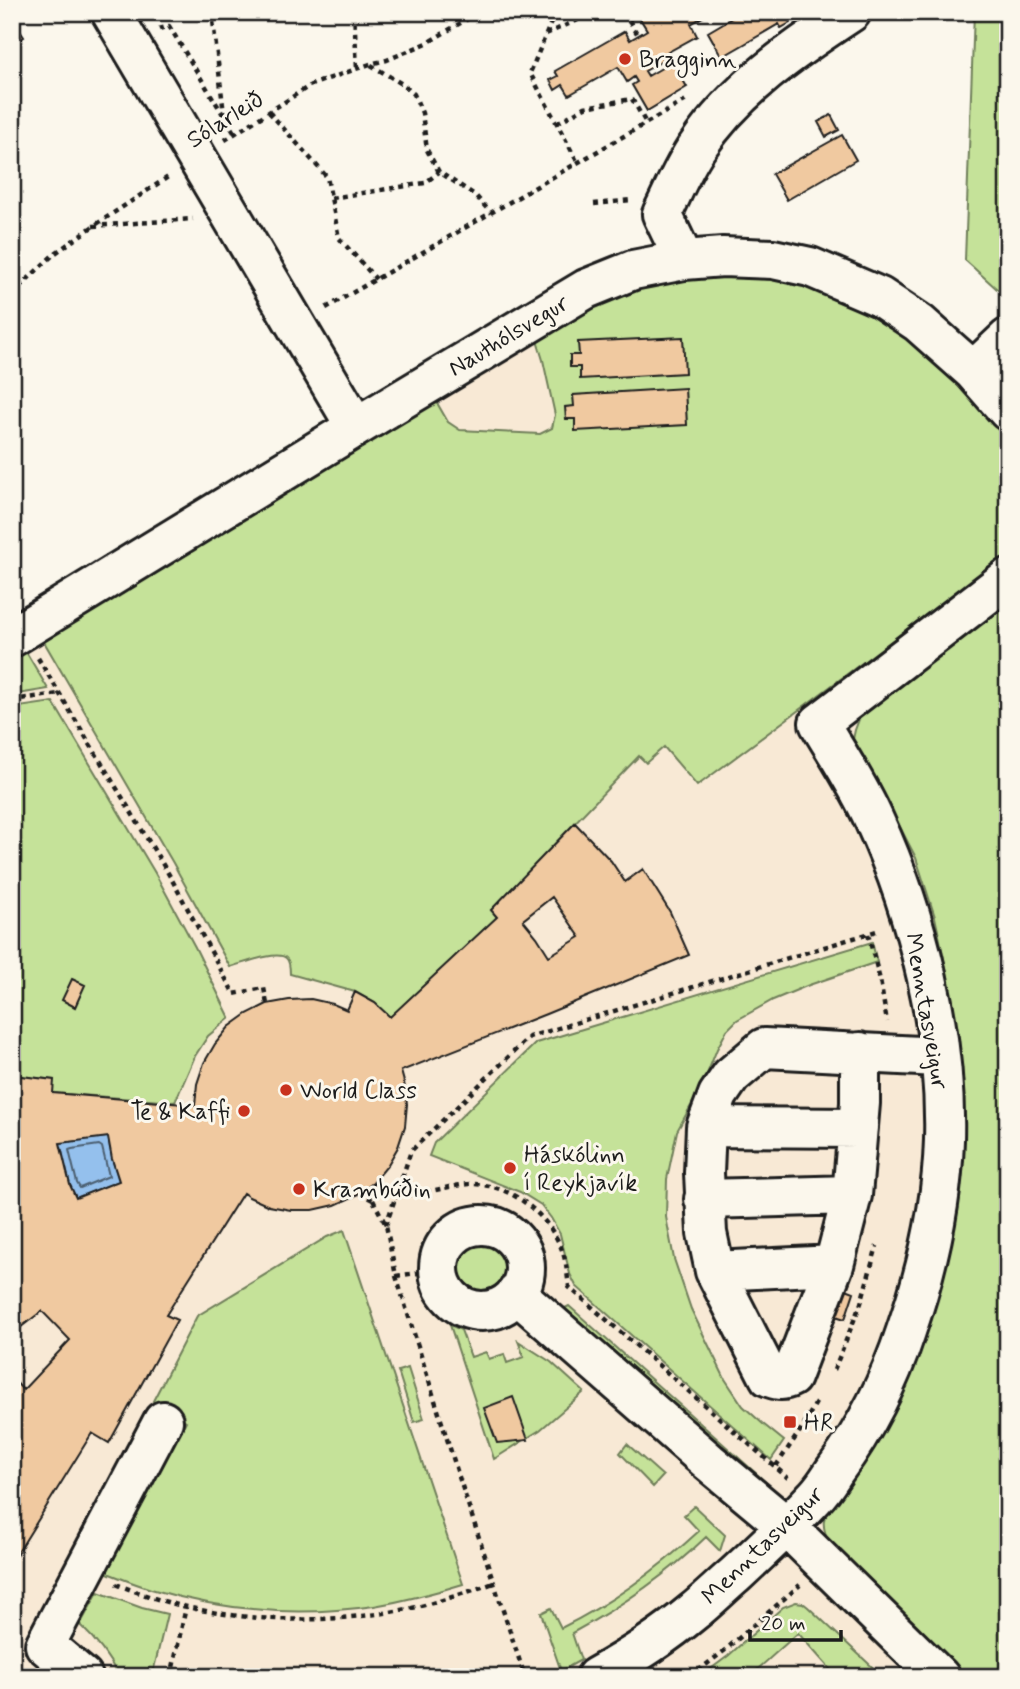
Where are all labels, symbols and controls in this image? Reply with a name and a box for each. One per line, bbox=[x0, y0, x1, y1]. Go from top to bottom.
place label: Bragginn bbox=[639, 45, 737, 78]
marker: Bragginn bbox=[617, 51, 633, 67]
street label: Sólarleið bbox=[181, 84, 270, 156]
street label: Nauthólsvegur bbox=[443, 288, 575, 384]
street label: Menntasveigur bbox=[897, 931, 955, 1092]
place label: World Class bbox=[300, 1076, 417, 1107]
marker: World Class bbox=[278, 1082, 294, 1098]
place label: Te & Kaffi bbox=[130, 1097, 230, 1128]
marker: Te & Kaffi bbox=[236, 1103, 252, 1119]
place label: Háskólinn í Reykjavík bbox=[524, 1140, 637, 1199]
marker: Háskólinn í Reykjavík bbox=[502, 1160, 518, 1176]
place label: Krambúðin bbox=[313, 1175, 431, 1206]
marker: Krambúðin bbox=[291, 1181, 307, 1197]
place label: HR bbox=[804, 1408, 833, 1439]
marker: HR bbox=[782, 1414, 798, 1430]
street label: Menntasveigur bbox=[695, 1480, 831, 1612]
scale bar bbox=[750, 1598, 842, 1642]
text: 20 m bbox=[761, 1610, 806, 1638]

